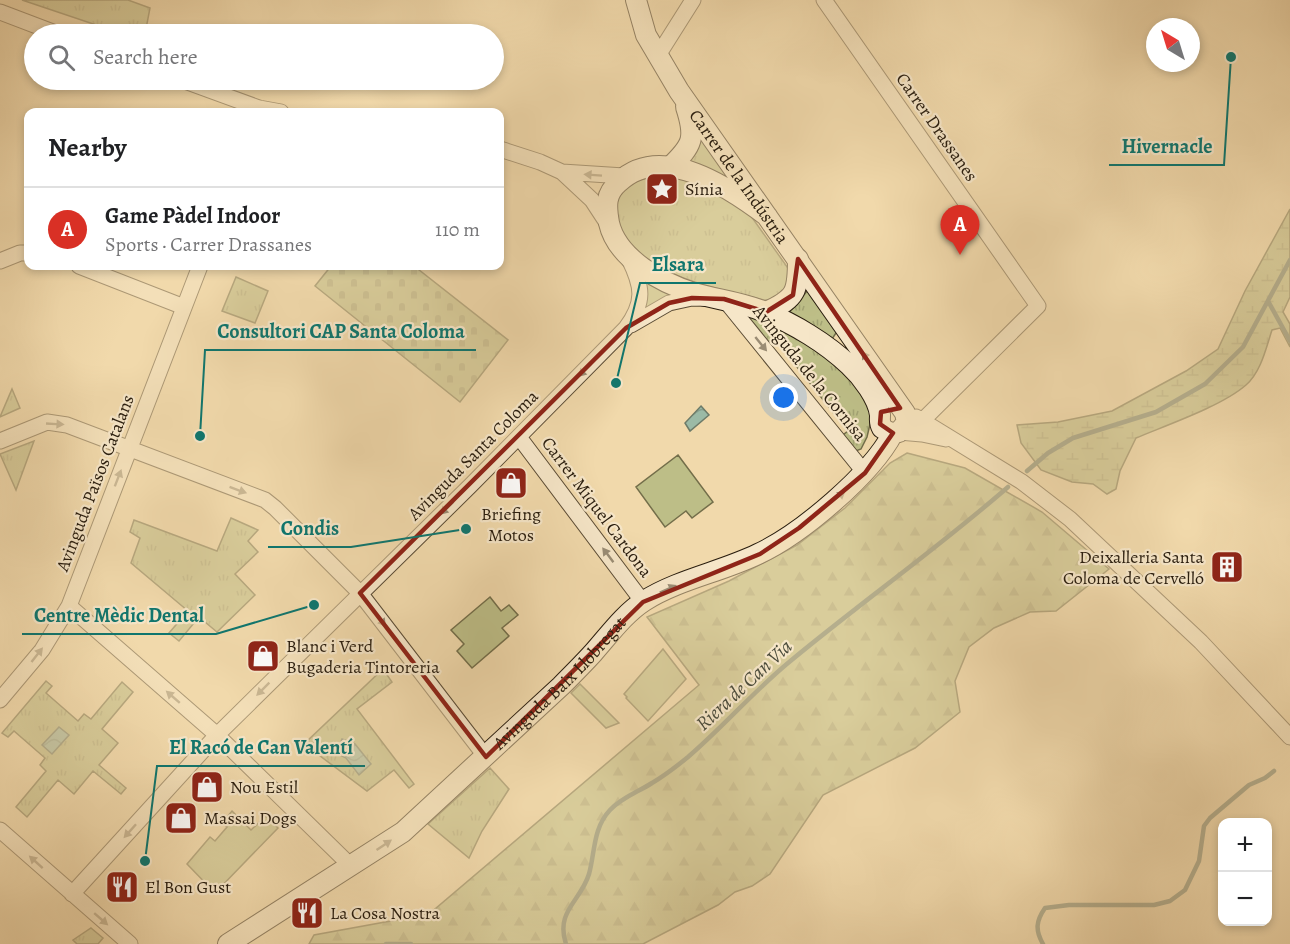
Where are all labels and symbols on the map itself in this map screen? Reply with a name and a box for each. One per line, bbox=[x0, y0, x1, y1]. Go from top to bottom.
north arrow bbox=[1146, 18, 1200, 72]
street label: Carrer Drassanes bbox=[891, 68, 983, 186]
street label: Carrer de la Indústria bbox=[684, 105, 795, 249]
callout: Hivernacle bbox=[1109, 127, 1224, 165]
text: Hivernacle bbox=[1121, 133, 1213, 160]
one-way arrow bbox=[583, 170, 602, 179]
place icon: Sínia bbox=[644, 171, 680, 207]
place label: Sínia bbox=[685, 177, 723, 201]
pin: A bbox=[940, 206, 980, 255]
callout: Elsara bbox=[640, 245, 716, 283]
text: Elsara bbox=[652, 251, 705, 278]
street label: Avinguda de la Cornisa bbox=[747, 299, 873, 446]
callout: Consultori CAP Santa Coloma bbox=[205, 312, 476, 350]
text: Consultori CAP Santa Coloma bbox=[217, 318, 465, 345]
one-way arrow bbox=[754, 336, 767, 351]
one-way arrow bbox=[862, 351, 873, 367]
one-way arrow bbox=[578, 362, 592, 377]
your location bbox=[769, 383, 798, 412]
street label: Avinguda Santa Coloma bbox=[402, 384, 544, 526]
street label: Avinguda Països Catalans bbox=[50, 391, 140, 576]
one-way arrow bbox=[46, 419, 65, 428]
street label: Carrer Miquel Cardona bbox=[536, 432, 658, 583]
shop icon: Briefing Motos bbox=[493, 465, 529, 501]
one-way arrow bbox=[114, 469, 124, 487]
one-way arrow bbox=[229, 486, 247, 495]
one-way arrow bbox=[830, 491, 846, 504]
one-way arrow bbox=[440, 501, 455, 515]
place label: Briefing Motos bbox=[481, 502, 541, 547]
callout: Condis bbox=[268, 509, 351, 547]
text: Condis bbox=[281, 515, 339, 542]
place label: Deixalleria Santa Coloma de Cervelló bbox=[1063, 545, 1205, 590]
one-way arrow bbox=[602, 547, 614, 563]
building icon: Deixalleria Santa Coloma de Cervelló bbox=[1209, 549, 1245, 585]
one-way arrow bbox=[659, 584, 677, 594]
callout: Centre Mèdic Dental bbox=[22, 596, 216, 634]
text: Centre Mèdic Dental bbox=[34, 602, 205, 629]
one-way arrow bbox=[374, 611, 386, 627]
street label: Avinguda Baix Llobregat bbox=[487, 611, 631, 756]
water label: Riera de Can Via bbox=[690, 633, 798, 737]
place label: Blanc i Verd Bugaderia Tintoreria bbox=[286, 634, 440, 679]
shop icon: Blanc i Verd Bugaderia Tintoreria bbox=[245, 638, 281, 674]
one-way arrow bbox=[31, 647, 44, 663]
one-way arrow bbox=[257, 681, 271, 695]
one-way arrow bbox=[166, 691, 181, 704]
callout: El Racó de Can Valentí bbox=[157, 728, 365, 766]
text: El Racó de Can Valentí bbox=[169, 734, 353, 761]
shop icon: Nou Estil bbox=[189, 769, 225, 805]
place label: Nou Estil bbox=[230, 775, 299, 799]
shop icon: Massai Dogs bbox=[163, 800, 199, 836]
place label: Massai Dogs bbox=[204, 806, 297, 830]
one-way arrow bbox=[124, 823, 137, 838]
one-way arrow bbox=[376, 840, 392, 851]
one-way arrow bbox=[29, 856, 44, 869]
restaurant icon: El Bon Gust bbox=[104, 869, 140, 905]
place label: El Bon Gust bbox=[145, 875, 231, 899]
restaurant icon: La Cosa Nostra bbox=[289, 895, 325, 931]
place label: La Cosa Nostra bbox=[330, 901, 441, 925]
one-way arrow bbox=[93, 912, 108, 925]

